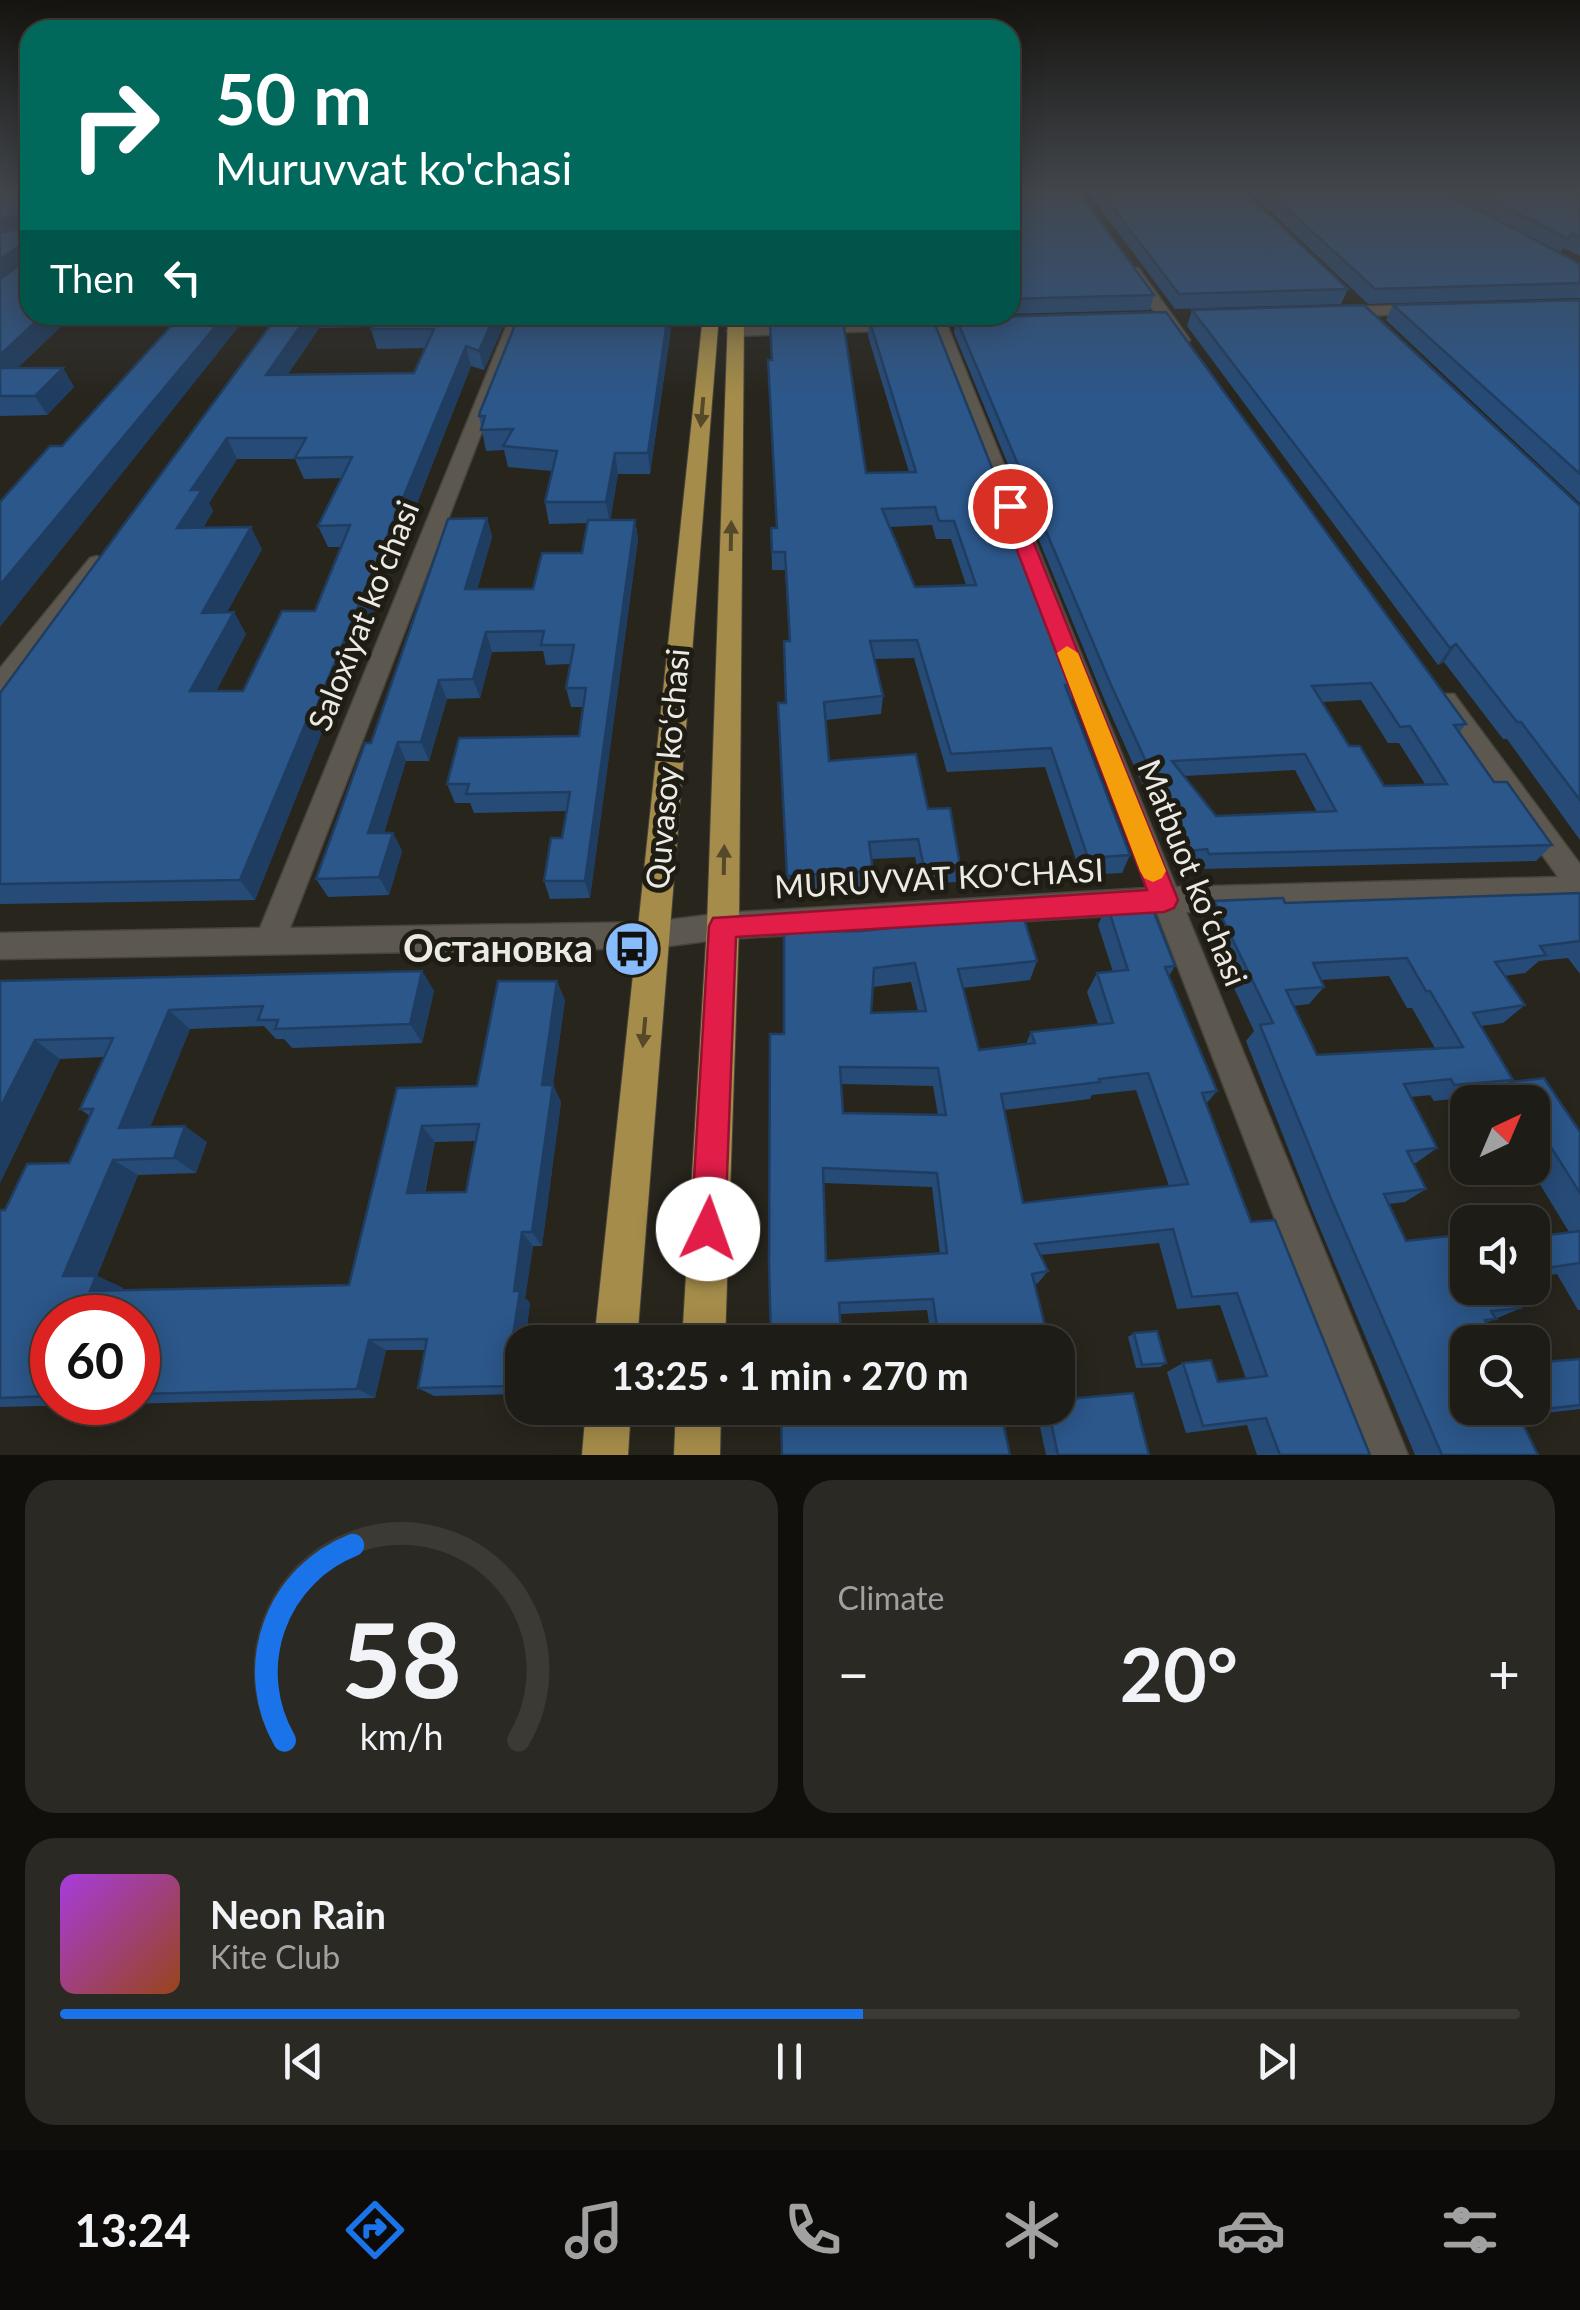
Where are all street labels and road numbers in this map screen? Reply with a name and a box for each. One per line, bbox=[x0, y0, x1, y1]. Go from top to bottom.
street label: Saloxiyat koʻchasi bbox=[299, 495, 426, 736]
street label: Quvasoy koʻchasi bbox=[637, 647, 696, 891]
street label: Matbuot koʻchasi bbox=[1130, 754, 1257, 991]
street label: MURUVVAT KO'CHASI bbox=[773, 849, 1105, 906]

